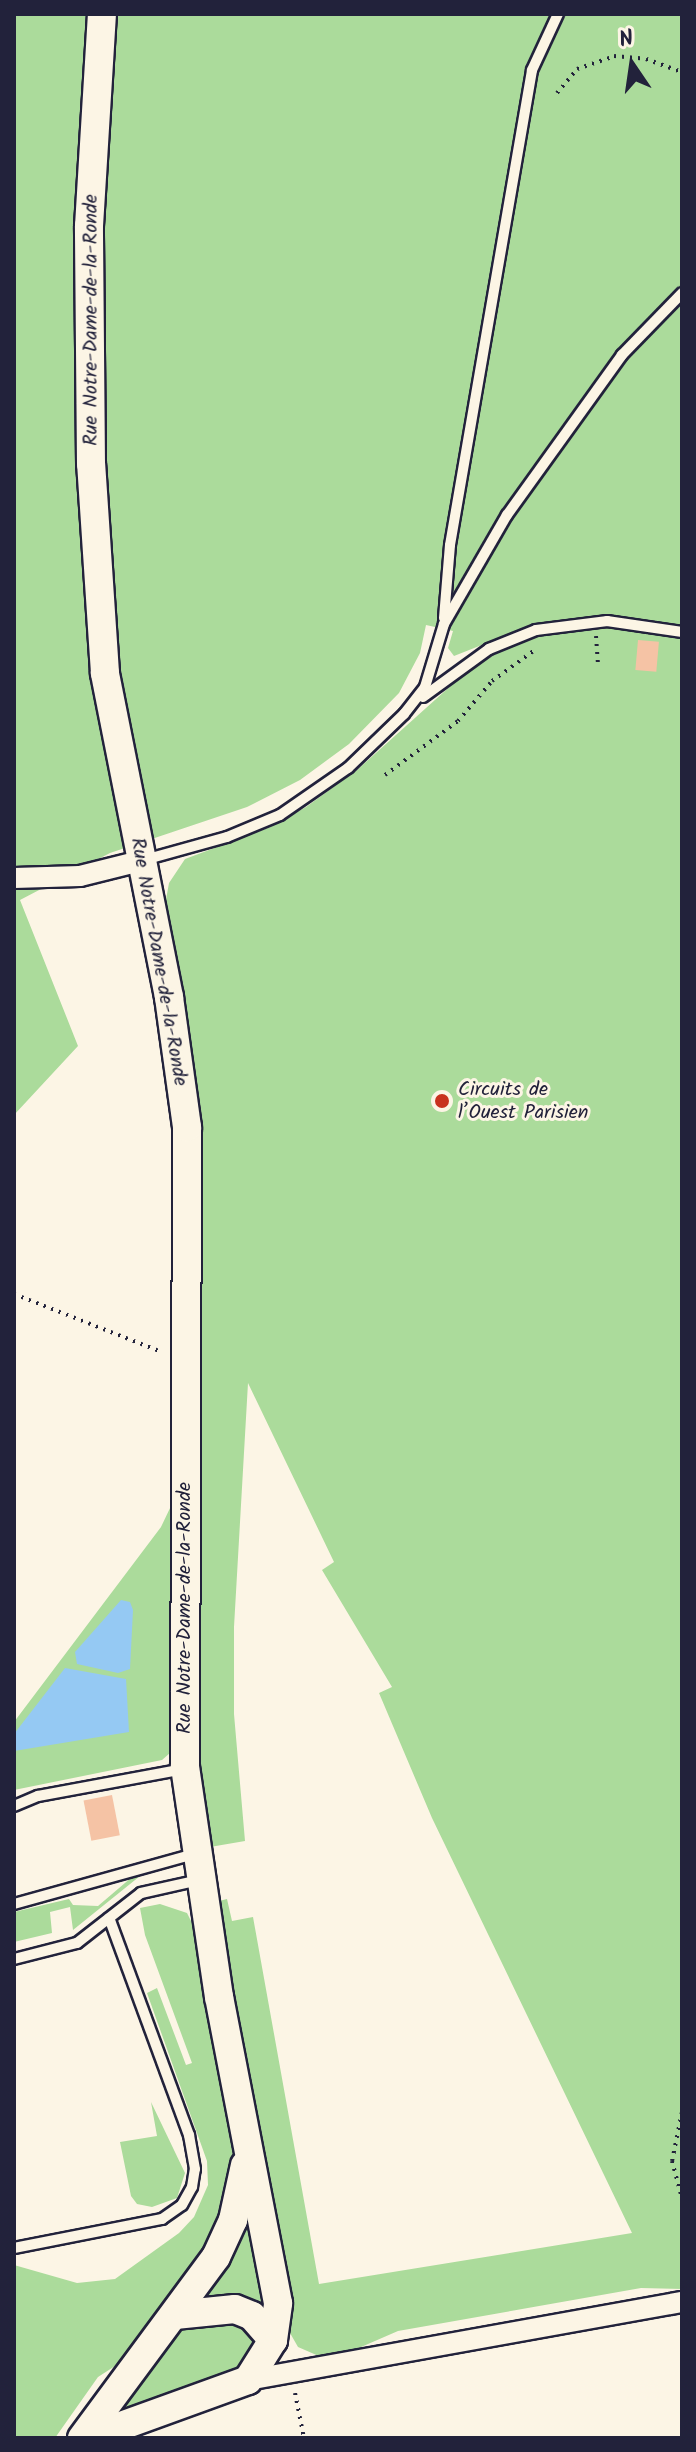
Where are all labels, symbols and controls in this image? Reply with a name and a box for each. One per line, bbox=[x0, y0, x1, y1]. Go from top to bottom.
text: N bbox=[616, 22, 637, 59]
north arrow bbox=[592, 24, 672, 104]
street label: Rue Notre-Dame-de-la-Ronde bbox=[80, 194, 104, 446]
street label: Rue Notre-Dame-de-la-Ronde bbox=[124, 836, 192, 1088]
place label: Circuits de l’Ouest Parisien bbox=[458, 1078, 588, 1125]
marker: Circuits de l’Ouest Parisien bbox=[433, 1092, 451, 1110]
street label: Rue Notre-Dame-de-la-Ronde bbox=[173, 1482, 197, 1734]

